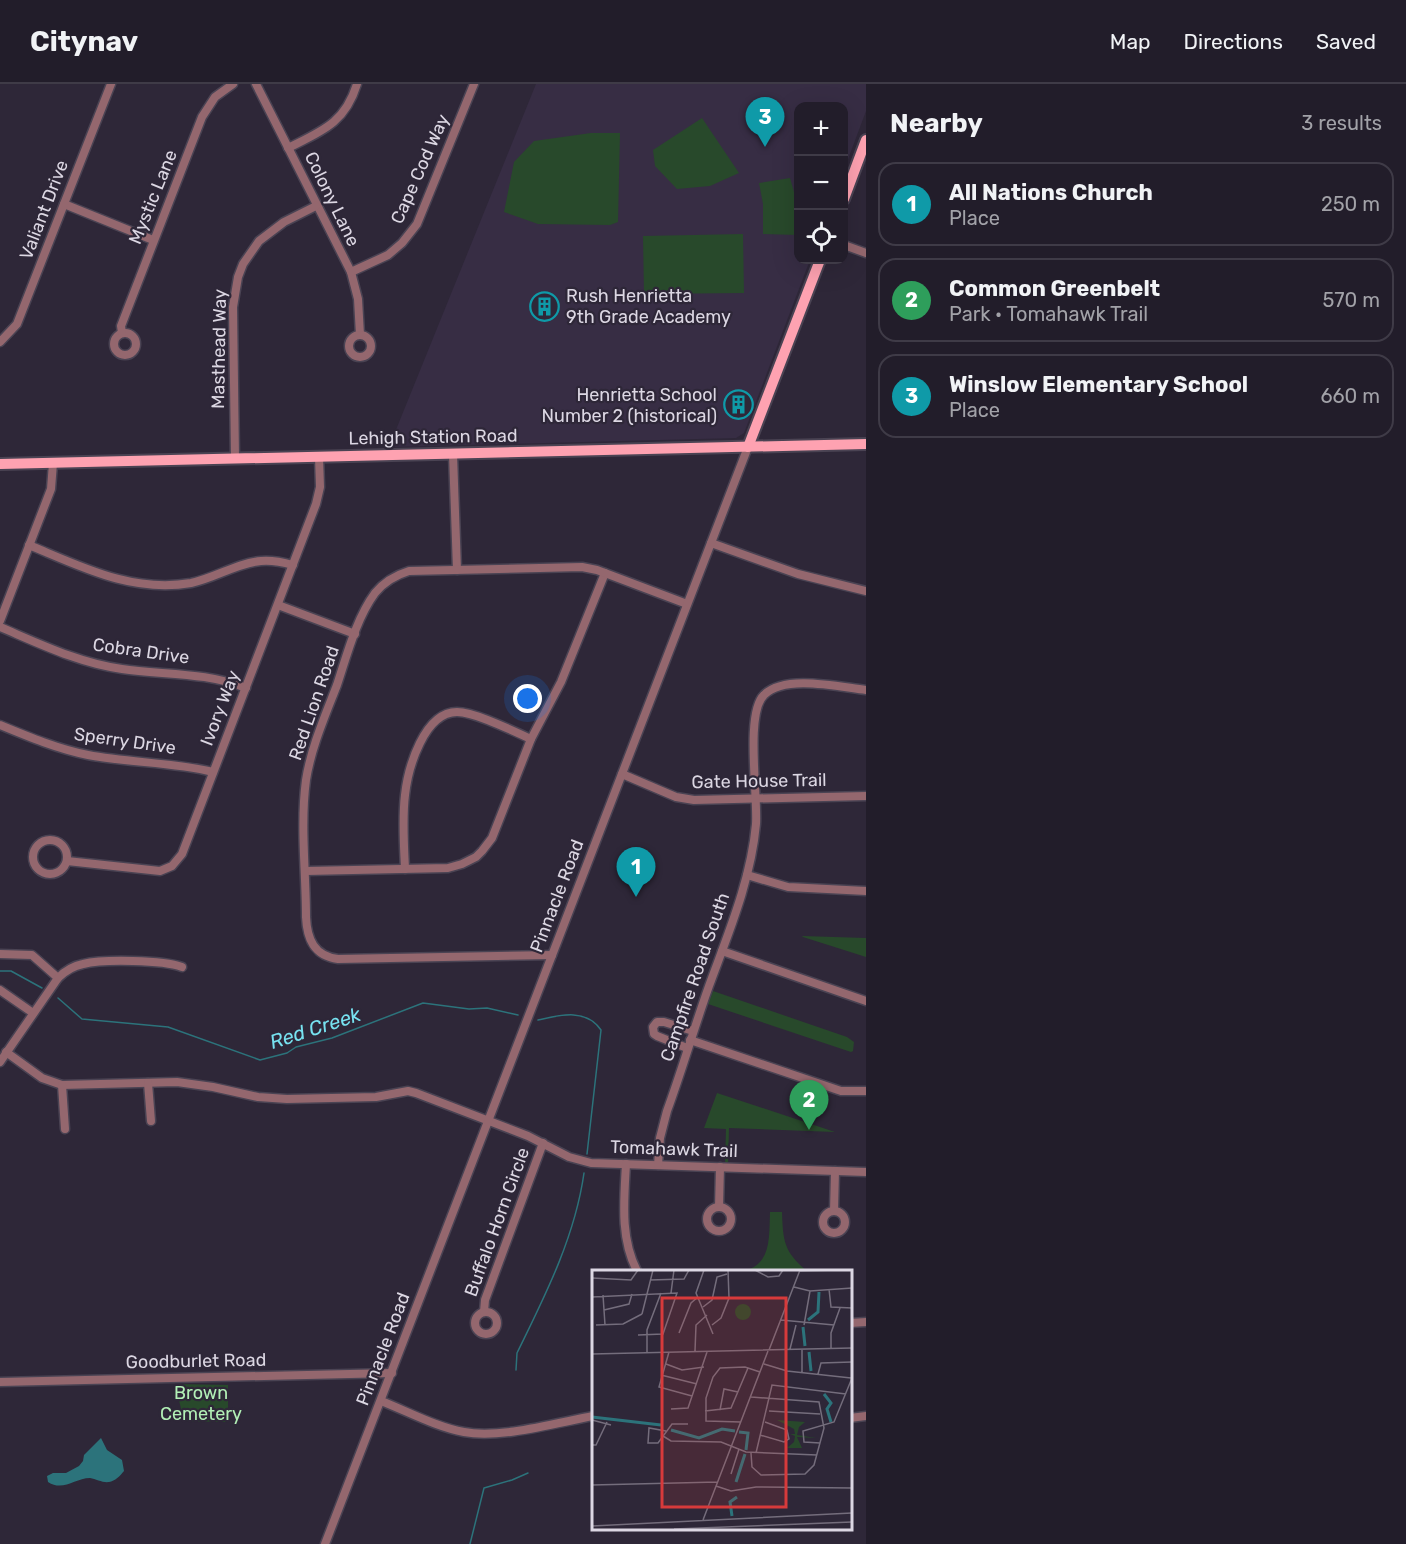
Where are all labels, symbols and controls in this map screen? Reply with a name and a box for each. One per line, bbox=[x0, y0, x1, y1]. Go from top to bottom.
text: Citynav bbox=[30, 25, 138, 58]
text: Map bbox=[1110, 29, 1151, 54]
text: Directions bbox=[1184, 29, 1283, 54]
text: Saved bbox=[1316, 29, 1376, 54]
pin: 3 bbox=[746, 98, 784, 147]
map controls bbox=[794, 102, 848, 264]
button: + bbox=[794, 102, 848, 156]
text: Nearby bbox=[890, 108, 983, 139]
street label: Cape Cod Way bbox=[386, 111, 454, 227]
text: 3 results bbox=[1301, 111, 1382, 135]
street label: Mystic Lane bbox=[124, 147, 182, 247]
street label: Colony Lane bbox=[300, 148, 364, 250]
button: − bbox=[794, 156, 848, 210]
street label: Valiant Drive bbox=[15, 157, 73, 263]
text: All Nations Church bbox=[949, 179, 1153, 206]
text: 1 bbox=[907, 192, 916, 216]
text: 250 m bbox=[1321, 192, 1380, 216]
text: Place bbox=[949, 206, 1000, 230]
button: locate bbox=[794, 210, 848, 264]
text: Common Greenbelt bbox=[949, 275, 1160, 302]
place label: Rush Henrietta 9th Grade Academy bbox=[566, 285, 731, 328]
text: 2 bbox=[905, 288, 918, 312]
text: 570 m bbox=[1322, 288, 1380, 312]
street label: Masthead Way bbox=[207, 289, 231, 409]
building icon: Rush Henrietta 9th Grade Academy bbox=[529, 290, 561, 322]
text: Park · Tomahawk Trail bbox=[949, 302, 1148, 326]
text: Winslow Elementary School bbox=[949, 371, 1248, 398]
place label: Henrietta School Number 2 (historical) bbox=[542, 384, 717, 427]
text: 3 bbox=[905, 384, 918, 408]
text: 660 m bbox=[1321, 384, 1380, 408]
building icon: Henrietta School Number 2 (historical) bbox=[722, 389, 754, 421]
text: Place bbox=[949, 398, 1000, 422]
street label: Lehigh Station Road bbox=[348, 425, 518, 449]
street label: Cobra Drive bbox=[91, 633, 191, 669]
street label: Red Lion Road bbox=[284, 643, 344, 763]
street label: Ivory Way bbox=[196, 667, 244, 749]
your location bbox=[513, 684, 542, 713]
street label: Sperry Drive bbox=[73, 723, 177, 759]
street label: Gate House Trail bbox=[691, 769, 827, 793]
street label: Pinnacle Road bbox=[525, 836, 589, 956]
pin: 1 bbox=[616, 848, 656, 897]
street label: Campfire Road South bbox=[656, 890, 734, 1064]
water label: Red Creek bbox=[266, 1002, 364, 1054]
pin: 2 bbox=[790, 1080, 828, 1130]
street label: Tomahawk Trail bbox=[610, 1136, 738, 1162]
street label: Buffalo Horn Circle bbox=[460, 1144, 534, 1300]
inset map bbox=[592, 1270, 851, 1529]
street label: Pinnacle Road bbox=[351, 1289, 415, 1409]
street label: Goodburlet Road bbox=[126, 1349, 266, 1373]
park label: Brown Cemetery bbox=[160, 1382, 242, 1425]

